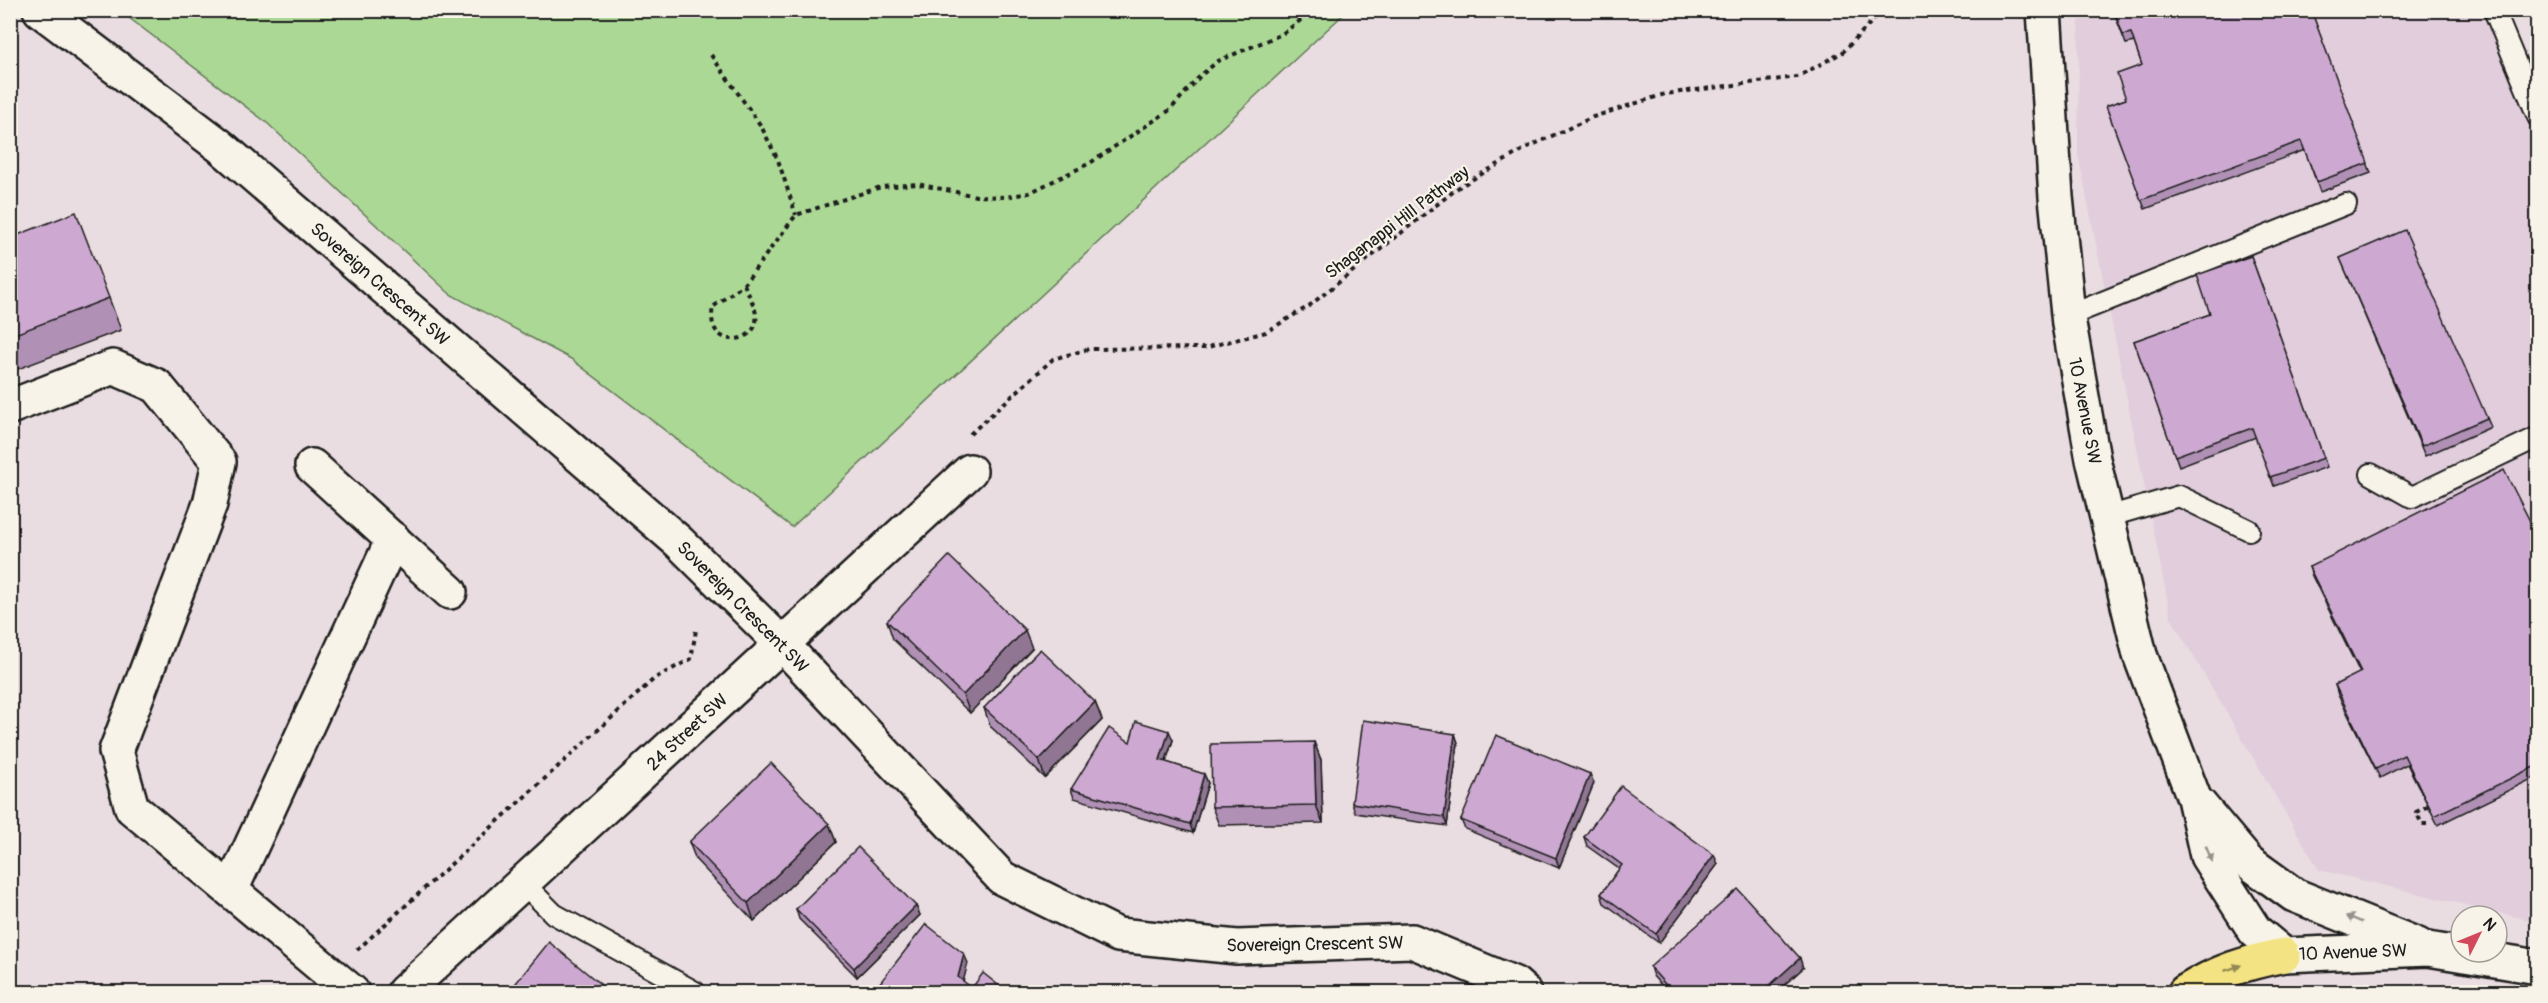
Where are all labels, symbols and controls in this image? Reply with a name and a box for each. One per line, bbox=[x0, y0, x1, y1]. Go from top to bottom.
street label: Shaganappi Hill Pathway bbox=[1321, 160, 1474, 284]
street label: Sovereign Crescent SW bbox=[305, 218, 454, 351]
street label: 10 Avenue SW bbox=[2063, 356, 2106, 466]
street label: Sovereign Crescent SW bbox=[672, 537, 813, 678]
street label: 24 Street SW bbox=[642, 689, 733, 776]
one-way arrow bbox=[2204, 845, 2214, 863]
north arrow bbox=[2449, 904, 2509, 964]
one-way arrow bbox=[2345, 914, 2363, 923]
text: N bbox=[2478, 914, 2500, 935]
street label: Sovereign Crescent SW bbox=[1226, 931, 1404, 958]
street label: 10 Avenue SW bbox=[2298, 939, 2408, 966]
one-way arrow bbox=[2224, 963, 2242, 973]

